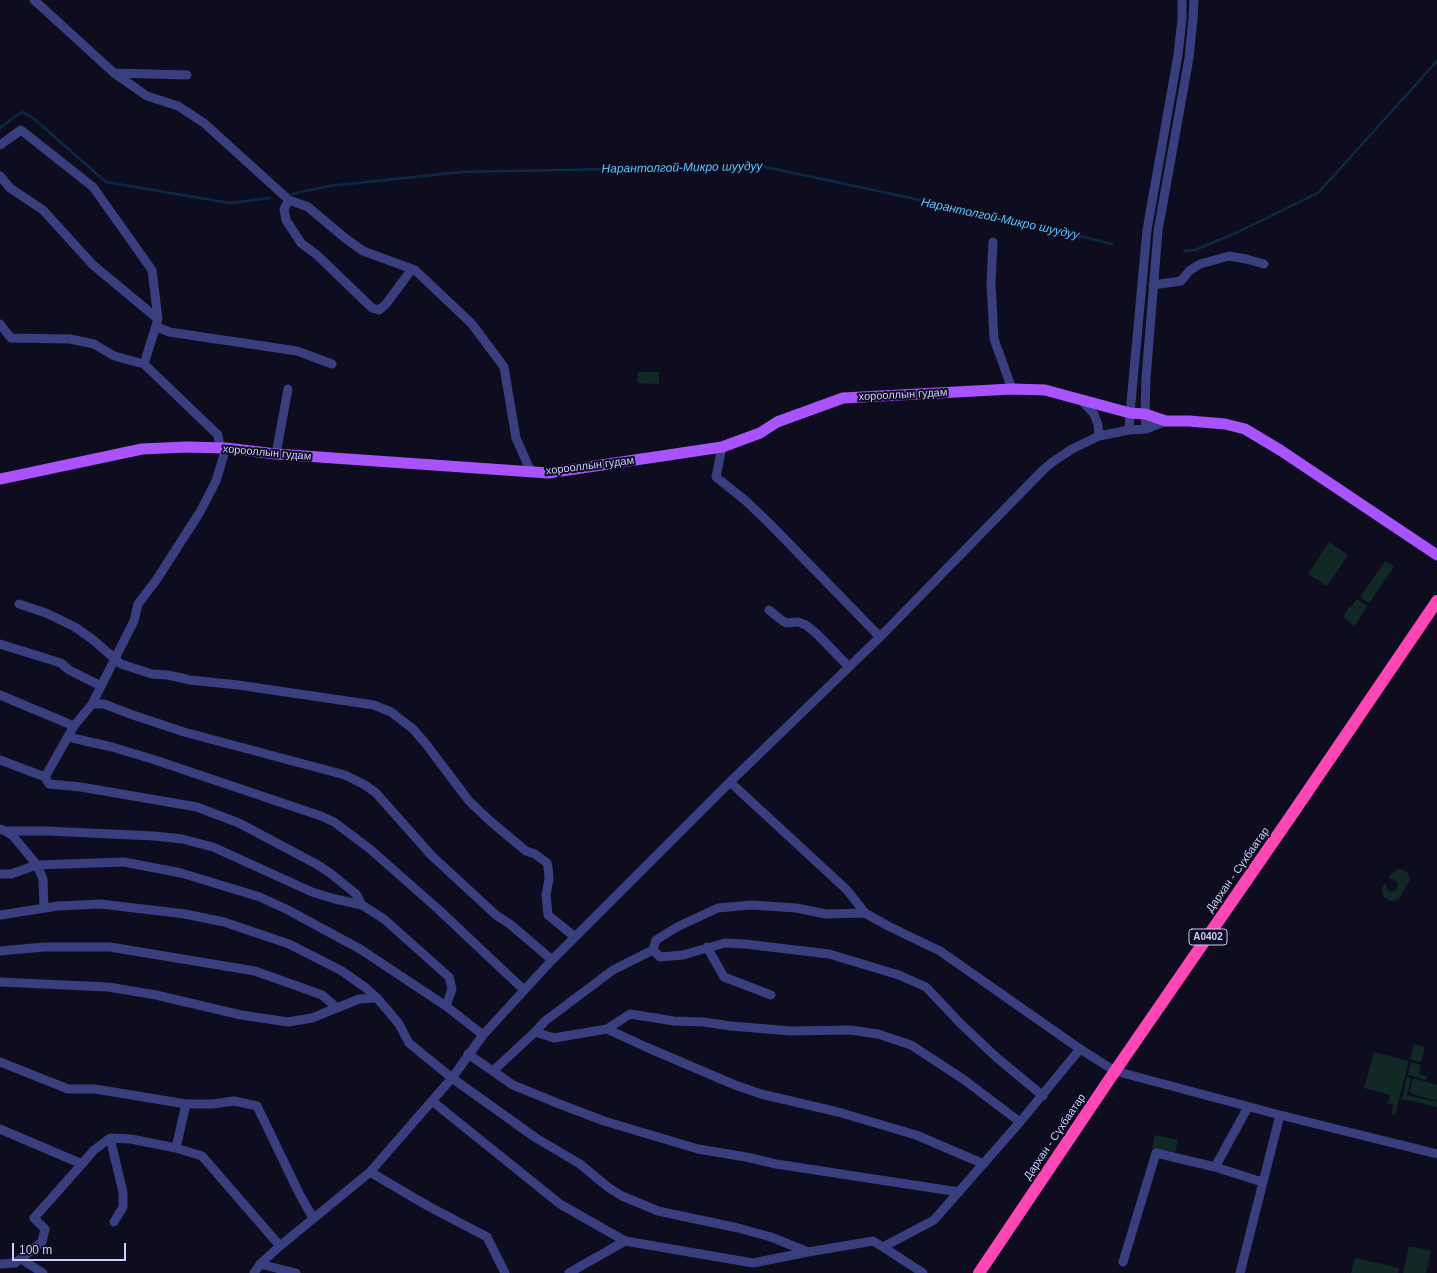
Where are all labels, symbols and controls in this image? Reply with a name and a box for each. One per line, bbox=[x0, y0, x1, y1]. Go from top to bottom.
water label: Нарантолгой-Микро шуудуу bbox=[601, 159, 763, 177]
water label: Нарантолгой-Микро шуудуу bbox=[920, 195, 1080, 243]
street label: хорооллын гудам bbox=[858, 386, 948, 404]
street label: хорооллын гудам bbox=[222, 443, 312, 463]
street label: хорооллын гудам bbox=[545, 454, 635, 478]
street label: Дархан - Сүхбаатар bbox=[1204, 825, 1272, 915]
road number: A0402 bbox=[1189, 929, 1227, 945]
street label: Дархан - Сүхбаатар bbox=[1021, 1091, 1089, 1183]
scale bar bbox=[14, 1235, 128, 1261]
text: 100 m bbox=[19, 1243, 52, 1257]

